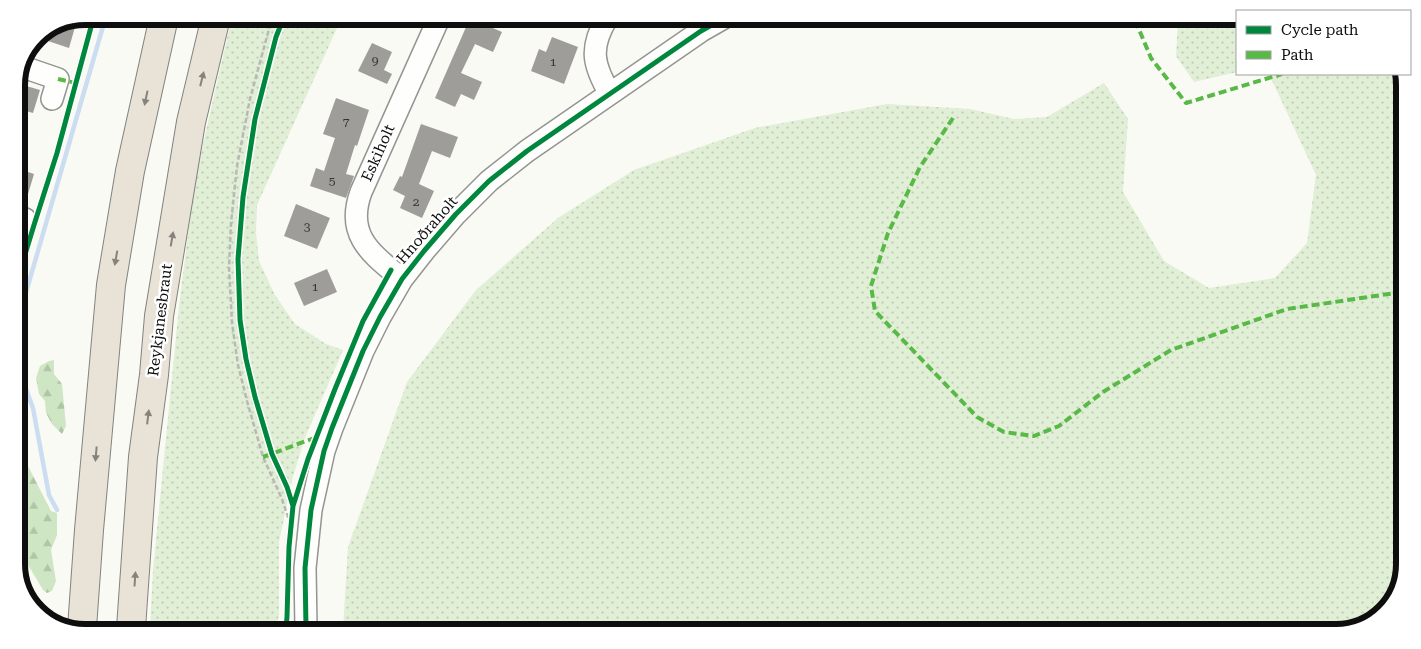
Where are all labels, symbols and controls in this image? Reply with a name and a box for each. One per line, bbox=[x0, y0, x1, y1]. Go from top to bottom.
legend bbox=[1236, 10, 1411, 75]
text: Cycle path bbox=[1281, 21, 1359, 39]
text: Path bbox=[1281, 46, 1314, 64]
house number: 9 bbox=[372, 54, 379, 68]
house number: 1 bbox=[550, 55, 557, 69]
one-way arrow bbox=[198, 72, 206, 87]
one-way arrow bbox=[142, 91, 150, 106]
house number: 7 bbox=[343, 115, 350, 129]
street label: Eskiholt bbox=[358, 121, 399, 184]
house number: 5 bbox=[329, 174, 336, 188]
street label: Hnoðraholt bbox=[393, 192, 461, 267]
house number: 2 bbox=[413, 195, 420, 209]
house number: 3 bbox=[304, 220, 311, 234]
one-way arrow bbox=[168, 230, 176, 246]
one-way arrow bbox=[112, 250, 120, 266]
street label: Reykjanesbraut bbox=[144, 262, 176, 377]
house number: 1 bbox=[312, 280, 319, 294]
one-way arrow bbox=[144, 409, 152, 425]
one-way arrow bbox=[92, 447, 100, 463]
one-way arrow bbox=[131, 571, 139, 587]

